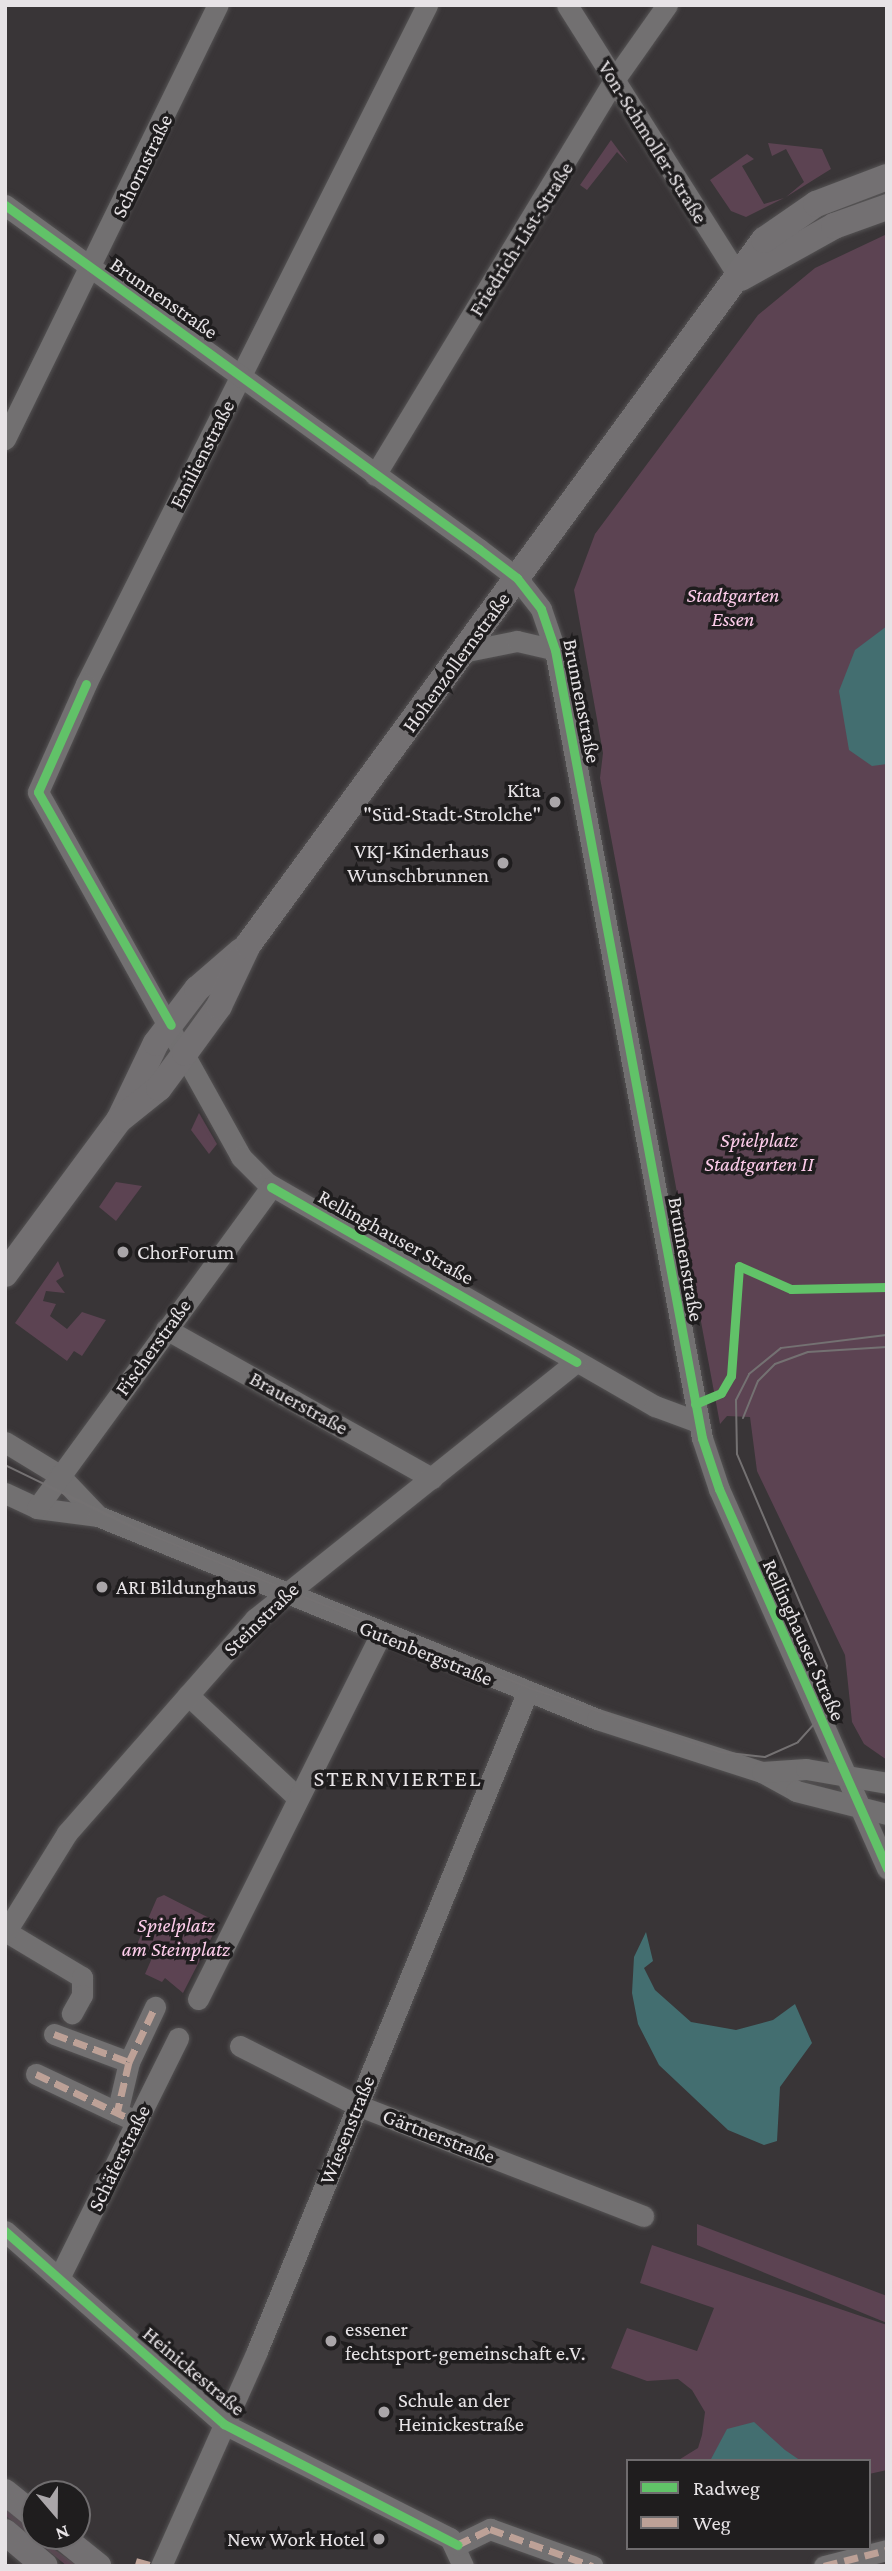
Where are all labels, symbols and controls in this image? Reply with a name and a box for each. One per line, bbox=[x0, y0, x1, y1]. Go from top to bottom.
street label: Von-Schmoller-Straße bbox=[593, 56, 713, 228]
street label: Schornstraße bbox=[106, 110, 178, 222]
street label: Friedrich-List-Straße bbox=[463, 157, 579, 321]
street label: Brunnenstraße bbox=[105, 252, 223, 344]
street label: Emilienstraße bbox=[164, 396, 240, 512]
park label: Stadtgarten Essen bbox=[686, 582, 780, 632]
street label: Hohenzollernstraße bbox=[397, 587, 515, 737]
street label: Brunnenstraße bbox=[558, 637, 606, 765]
place label: Kita "Süd-Stadt-Strolche" bbox=[363, 777, 541, 827]
marker: Kita "Süd-Stadt-Strolche" bbox=[547, 794, 563, 810]
place label: VKJ-Kinderhaus Wunschbrunnen bbox=[347, 838, 489, 888]
marker: VKJ-Kinderhaus Wunschbrunnen bbox=[495, 855, 511, 871]
park label: Spielplatz Stadtgarten II bbox=[704, 1127, 814, 1177]
street label: Rellinghauser Straße bbox=[314, 1184, 478, 1290]
street label: Brunnenstraße bbox=[663, 1195, 709, 1323]
place label: ChorForum bbox=[137, 1239, 234, 1265]
marker: ChorForum bbox=[115, 1244, 131, 1260]
street label: Fischerstraße bbox=[110, 1294, 196, 1400]
street label: Brauerstraße bbox=[245, 1366, 353, 1440]
street label: Rellinghauser Straße bbox=[757, 1555, 851, 1725]
place label: ARI Bildunghaus bbox=[116, 1574, 256, 1600]
street label: Steinstraße bbox=[218, 1577, 304, 1661]
marker: ARI Bildunghaus bbox=[94, 1579, 110, 1595]
street label: Gutenbergstraße bbox=[356, 1615, 496, 1691]
district label: STERNVIERTEL bbox=[315, 1764, 481, 1792]
park label: Spielplatz am Steinplatz bbox=[122, 1912, 230, 1962]
street label: Wiesenstraße bbox=[314, 2072, 380, 2188]
street label: Schäferstraße bbox=[82, 2101, 156, 2215]
street label: Gärtnerstraße bbox=[379, 2103, 499, 2169]
place label: essener fechtsport-gemeinschaft e.V. bbox=[345, 2316, 585, 2366]
street label: Heinickestraße bbox=[138, 2321, 250, 2421]
marker: essener fechtsport-gemeinschaft e.V. bbox=[323, 2333, 339, 2349]
place label: Schule an der Heinickestraße bbox=[398, 2387, 524, 2437]
marker: Schule an der Heinickestraße bbox=[376, 2404, 392, 2420]
legend bbox=[626, 2459, 871, 2550]
text: Radweg bbox=[693, 2476, 760, 2500]
north arrow bbox=[21, 2480, 91, 2550]
text: Weg bbox=[693, 2511, 731, 2535]
text: N bbox=[53, 2521, 72, 2545]
place label: New Work Hotel bbox=[227, 2526, 365, 2552]
marker: New Work Hotel bbox=[371, 2531, 387, 2547]

